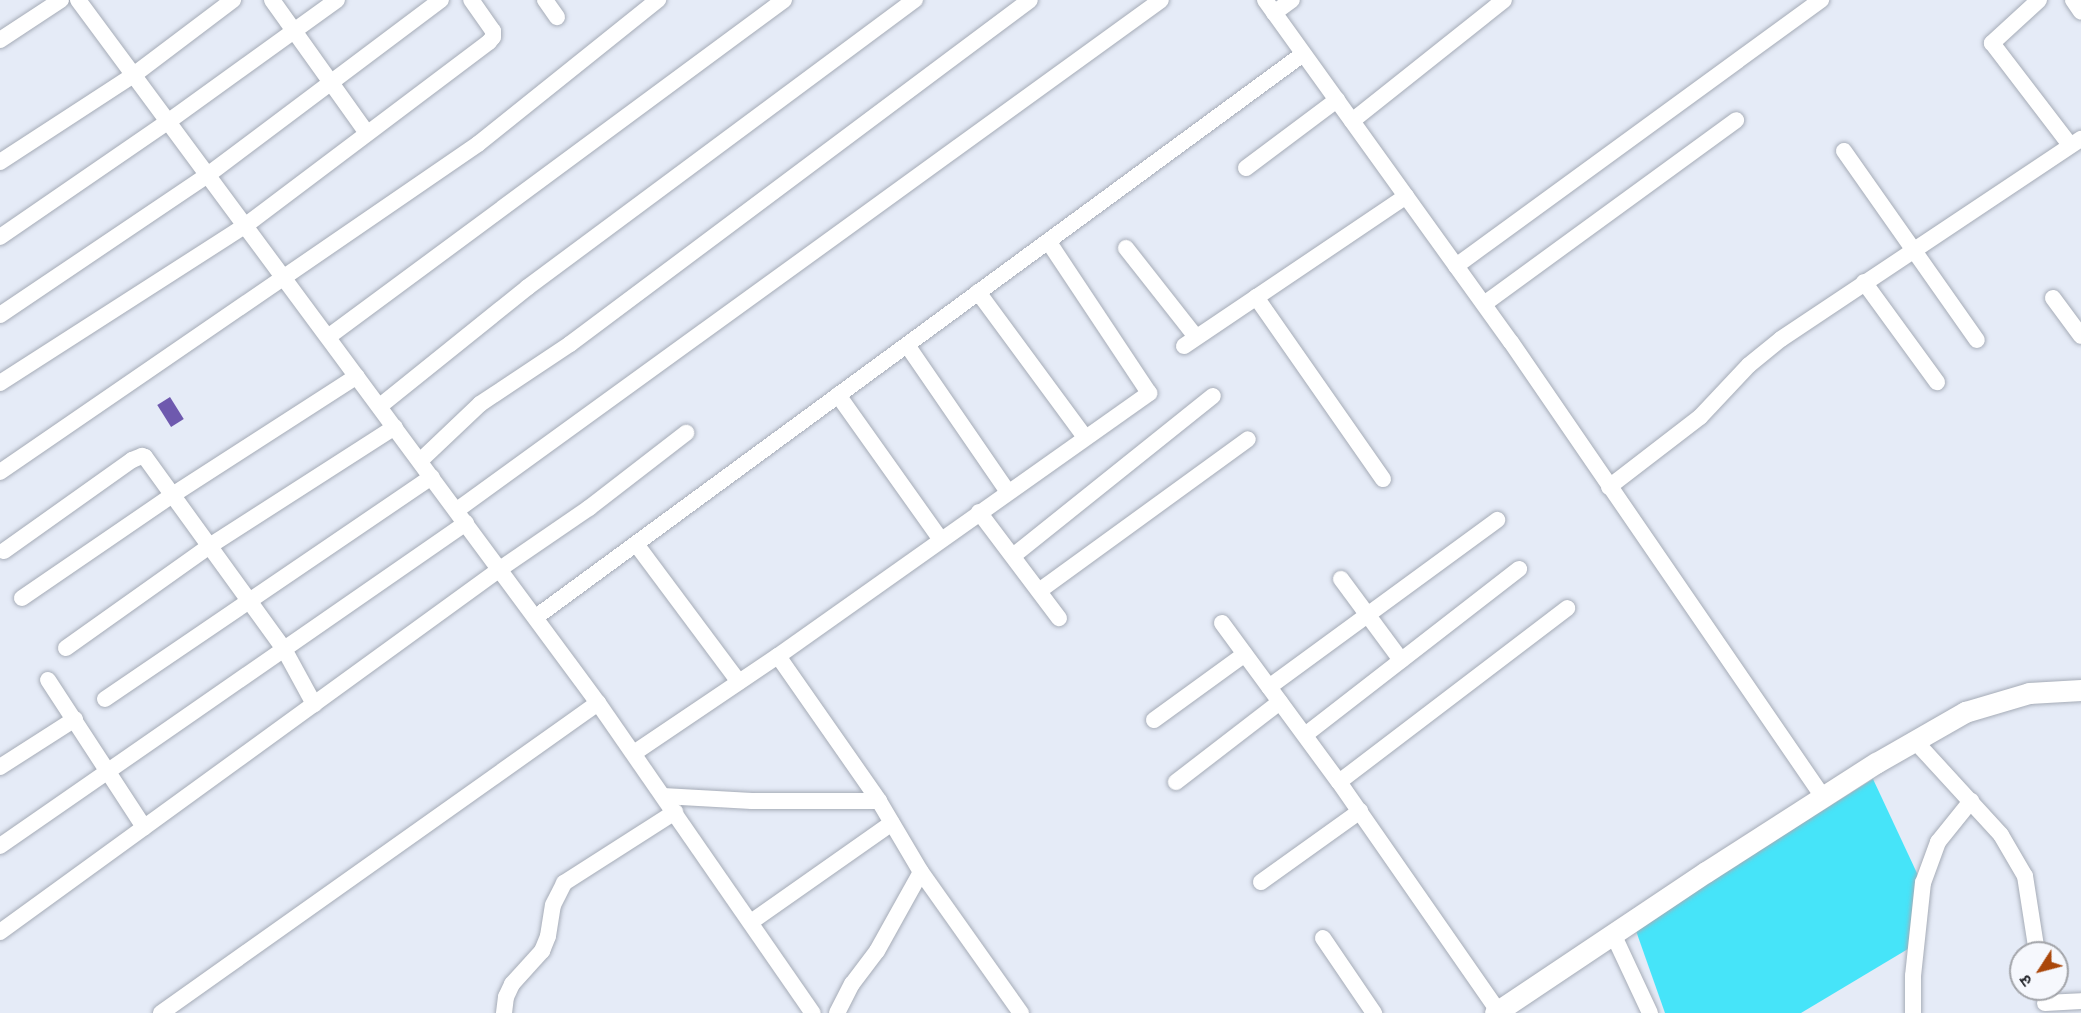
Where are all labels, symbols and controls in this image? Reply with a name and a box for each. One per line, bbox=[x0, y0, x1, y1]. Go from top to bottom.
north arrow bbox=[2009, 941, 2069, 1001]
text: उ bbox=[2017, 972, 2035, 989]

